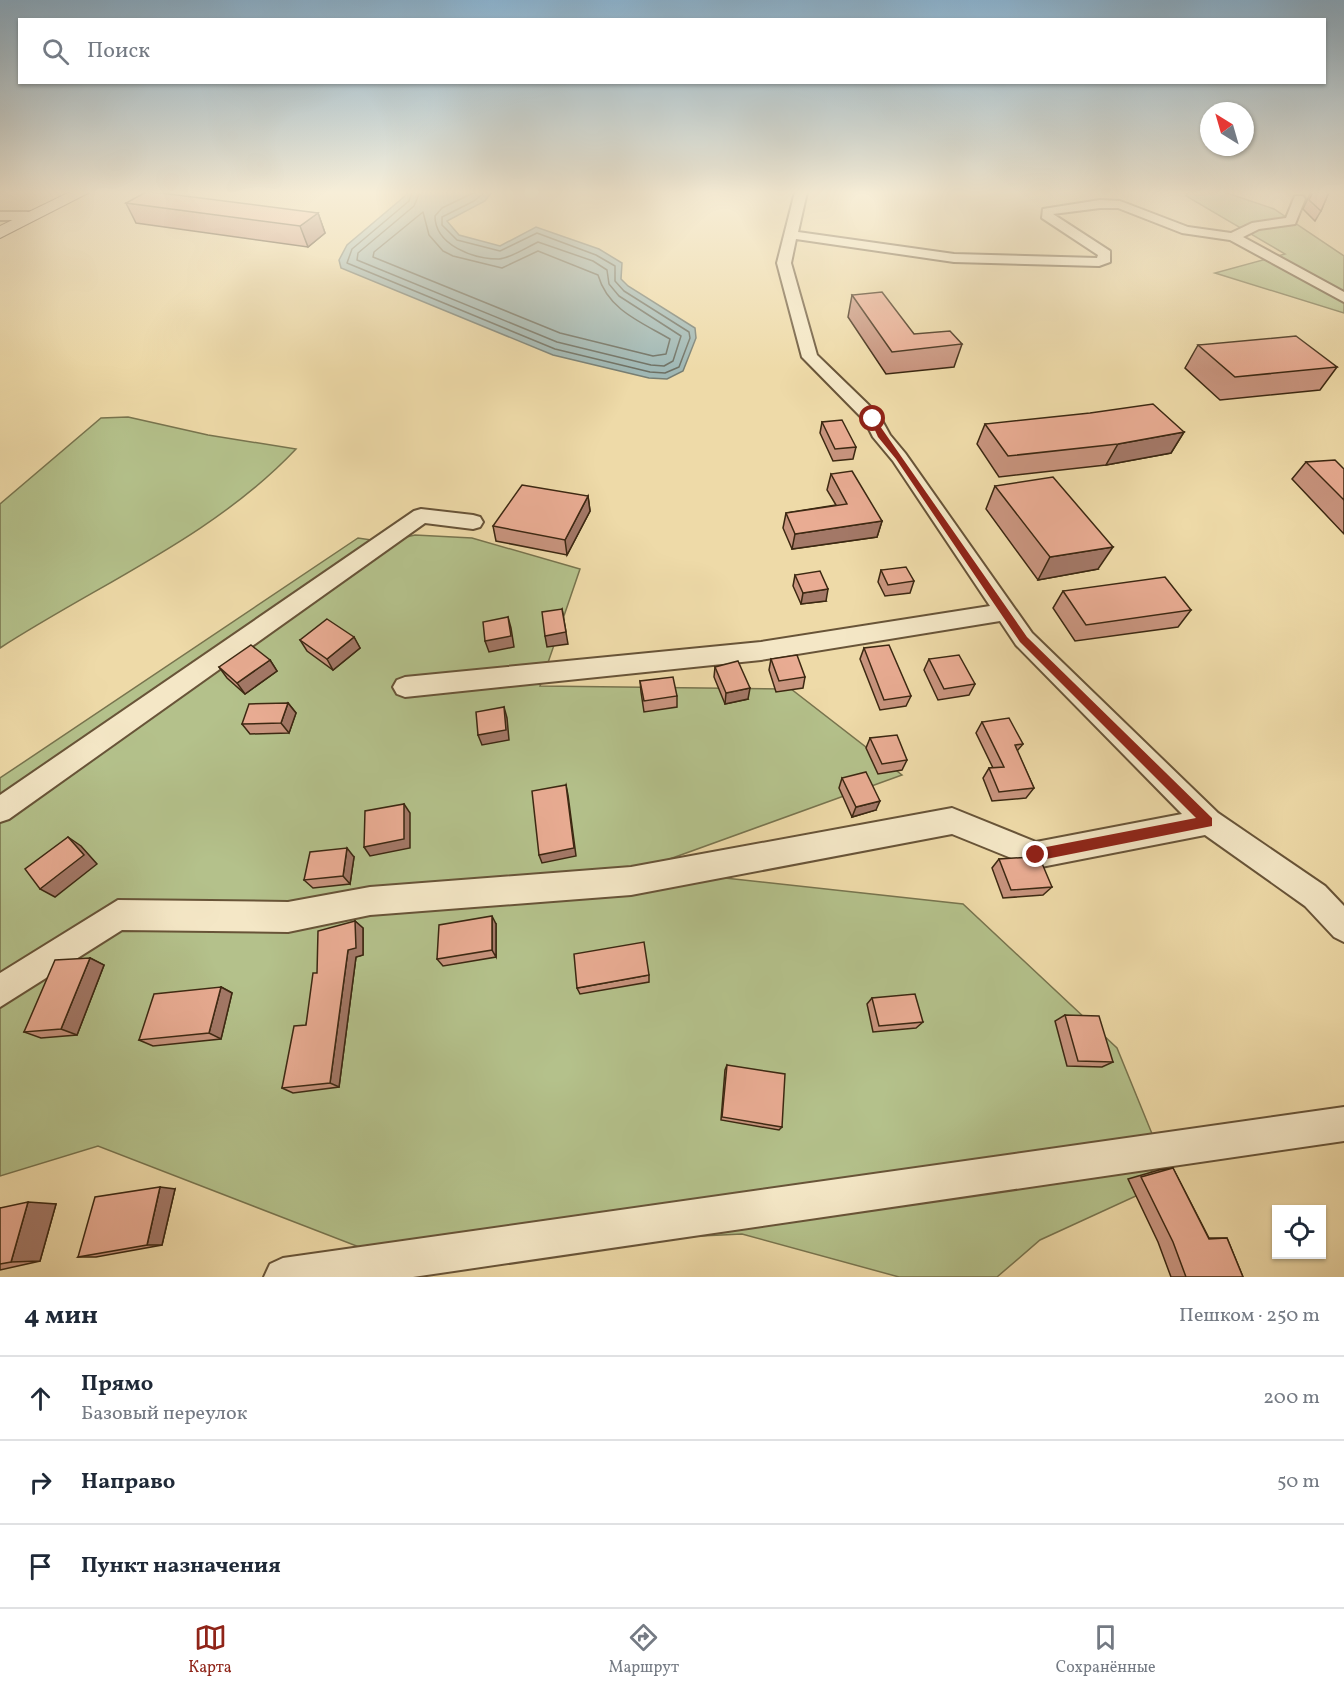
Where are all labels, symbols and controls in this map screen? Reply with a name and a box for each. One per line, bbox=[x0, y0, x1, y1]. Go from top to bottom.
search box bbox=[18, 18, 1326, 84]
icon: search bbox=[39, 35, 72, 68]
text: Поиск bbox=[87, 36, 150, 67]
north arrow bbox=[1200, 102, 1254, 156]
route start bbox=[859, 405, 885, 431]
route end bbox=[1022, 841, 1048, 867]
map controls bbox=[1272, 1205, 1326, 1259]
button: locate bbox=[1272, 1205, 1326, 1259]
text: 4 мин bbox=[24, 1298, 98, 1334]
text: Пешком · 250 m bbox=[1179, 1302, 1320, 1330]
text: Прямо bbox=[81, 1369, 153, 1400]
icon: ahead bbox=[24, 1382, 57, 1415]
text: 200 m bbox=[1263, 1384, 1320, 1412]
text: Базовый переулок bbox=[81, 1400, 247, 1428]
icon: right bbox=[24, 1466, 57, 1499]
text: Направо bbox=[81, 1467, 175, 1498]
text: 50 m bbox=[1277, 1468, 1320, 1496]
icon: arrive bbox=[24, 1550, 57, 1583]
text: Пункт назначения bbox=[81, 1551, 281, 1582]
tab: Карта bbox=[188, 1621, 232, 1679]
tab: Маршрут bbox=[609, 1621, 679, 1679]
tab: Сохранённые bbox=[1056, 1621, 1156, 1679]

